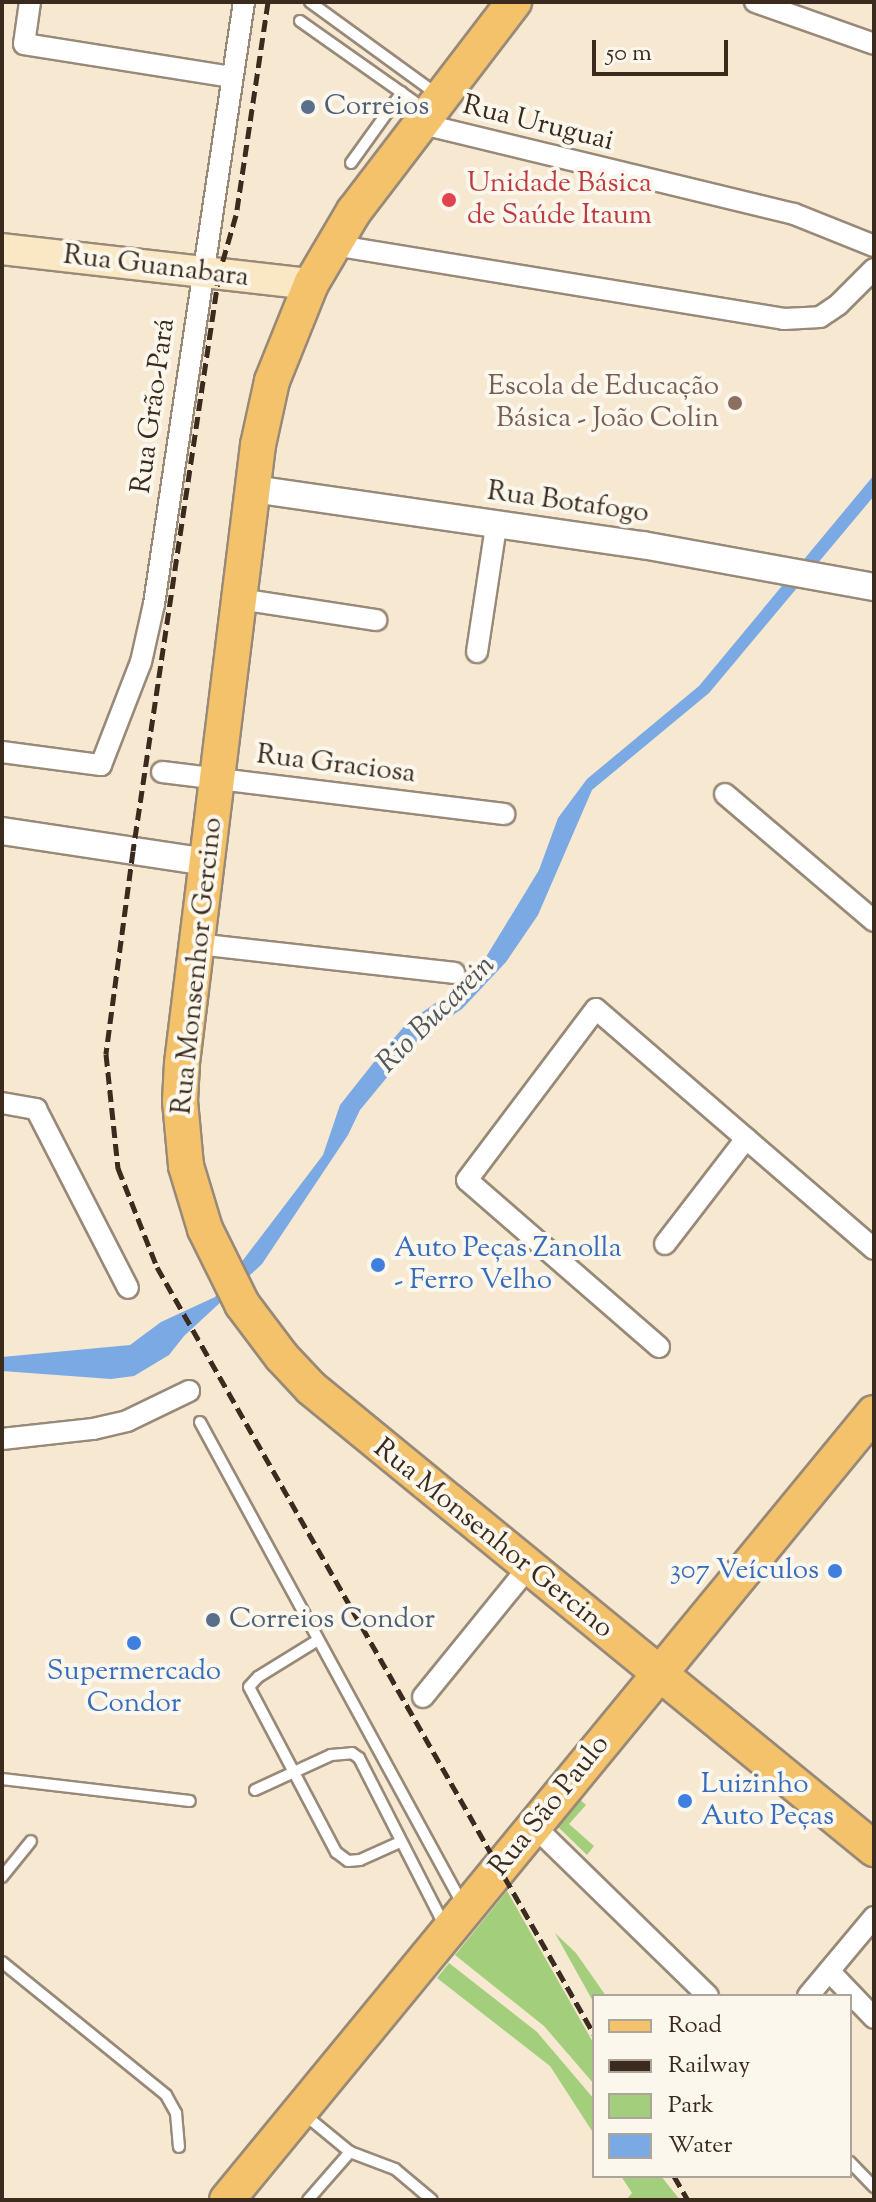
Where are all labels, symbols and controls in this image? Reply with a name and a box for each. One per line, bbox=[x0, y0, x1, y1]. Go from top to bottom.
scale bar bbox=[596, 24, 732, 74]
text: 50 m bbox=[606, 37, 652, 71]
street label: Rua Uruguai bbox=[459, 89, 617, 159]
place label: Correios bbox=[324, 90, 429, 124]
marker: Correios bbox=[299, 98, 317, 116]
place label: Unidade Básica de Saúde Itaum bbox=[467, 167, 652, 233]
marker: Unidade Básica de Saúde Itaum bbox=[438, 189, 460, 211]
street label: Rua Guanabara bbox=[61, 239, 251, 295]
street label: Rua Grão-Pará bbox=[125, 316, 183, 496]
place label: Escola de Educação Básica - João Colin bbox=[488, 370, 719, 436]
marker: Escola de Educação Básica - João Colin bbox=[726, 394, 744, 412]
street label: Rua Botafogo bbox=[485, 475, 651, 531]
street label: Rua Graciosa bbox=[255, 739, 417, 791]
street label: Rua Monsenhor Gercino bbox=[166, 816, 230, 1116]
water label: Rio Bucarein bbox=[370, 948, 504, 1082]
place label: Auto Peças Zanolla - Ferro Velho bbox=[394, 1232, 622, 1298]
marker: Auto Peças Zanolla - Ferro Velho bbox=[369, 1256, 387, 1274]
street label: Rua Monsenhor Gercino bbox=[366, 1432, 620, 1646]
place label: 307 Veículos bbox=[670, 1554, 819, 1588]
marker: 307 Veículos bbox=[826, 1562, 844, 1580]
place label: Correios Condor bbox=[229, 1603, 435, 1637]
marker: Correios Condor bbox=[204, 1611, 222, 1629]
marker: Supermercado Condor bbox=[125, 1634, 143, 1652]
place label: Supermercado Condor bbox=[47, 1655, 221, 1721]
street label: Rua São Paulo bbox=[483, 1729, 617, 1883]
place label: Luizinho Auto Peças bbox=[701, 1768, 834, 1834]
marker: Luizinho Auto Peças bbox=[676, 1792, 694, 1810]
legend bbox=[592, 1994, 852, 2178]
text: Road bbox=[668, 2009, 722, 2043]
text: Railway bbox=[668, 2049, 750, 2083]
text: Park bbox=[668, 2089, 714, 2123]
text: Water bbox=[668, 2129, 732, 2163]

